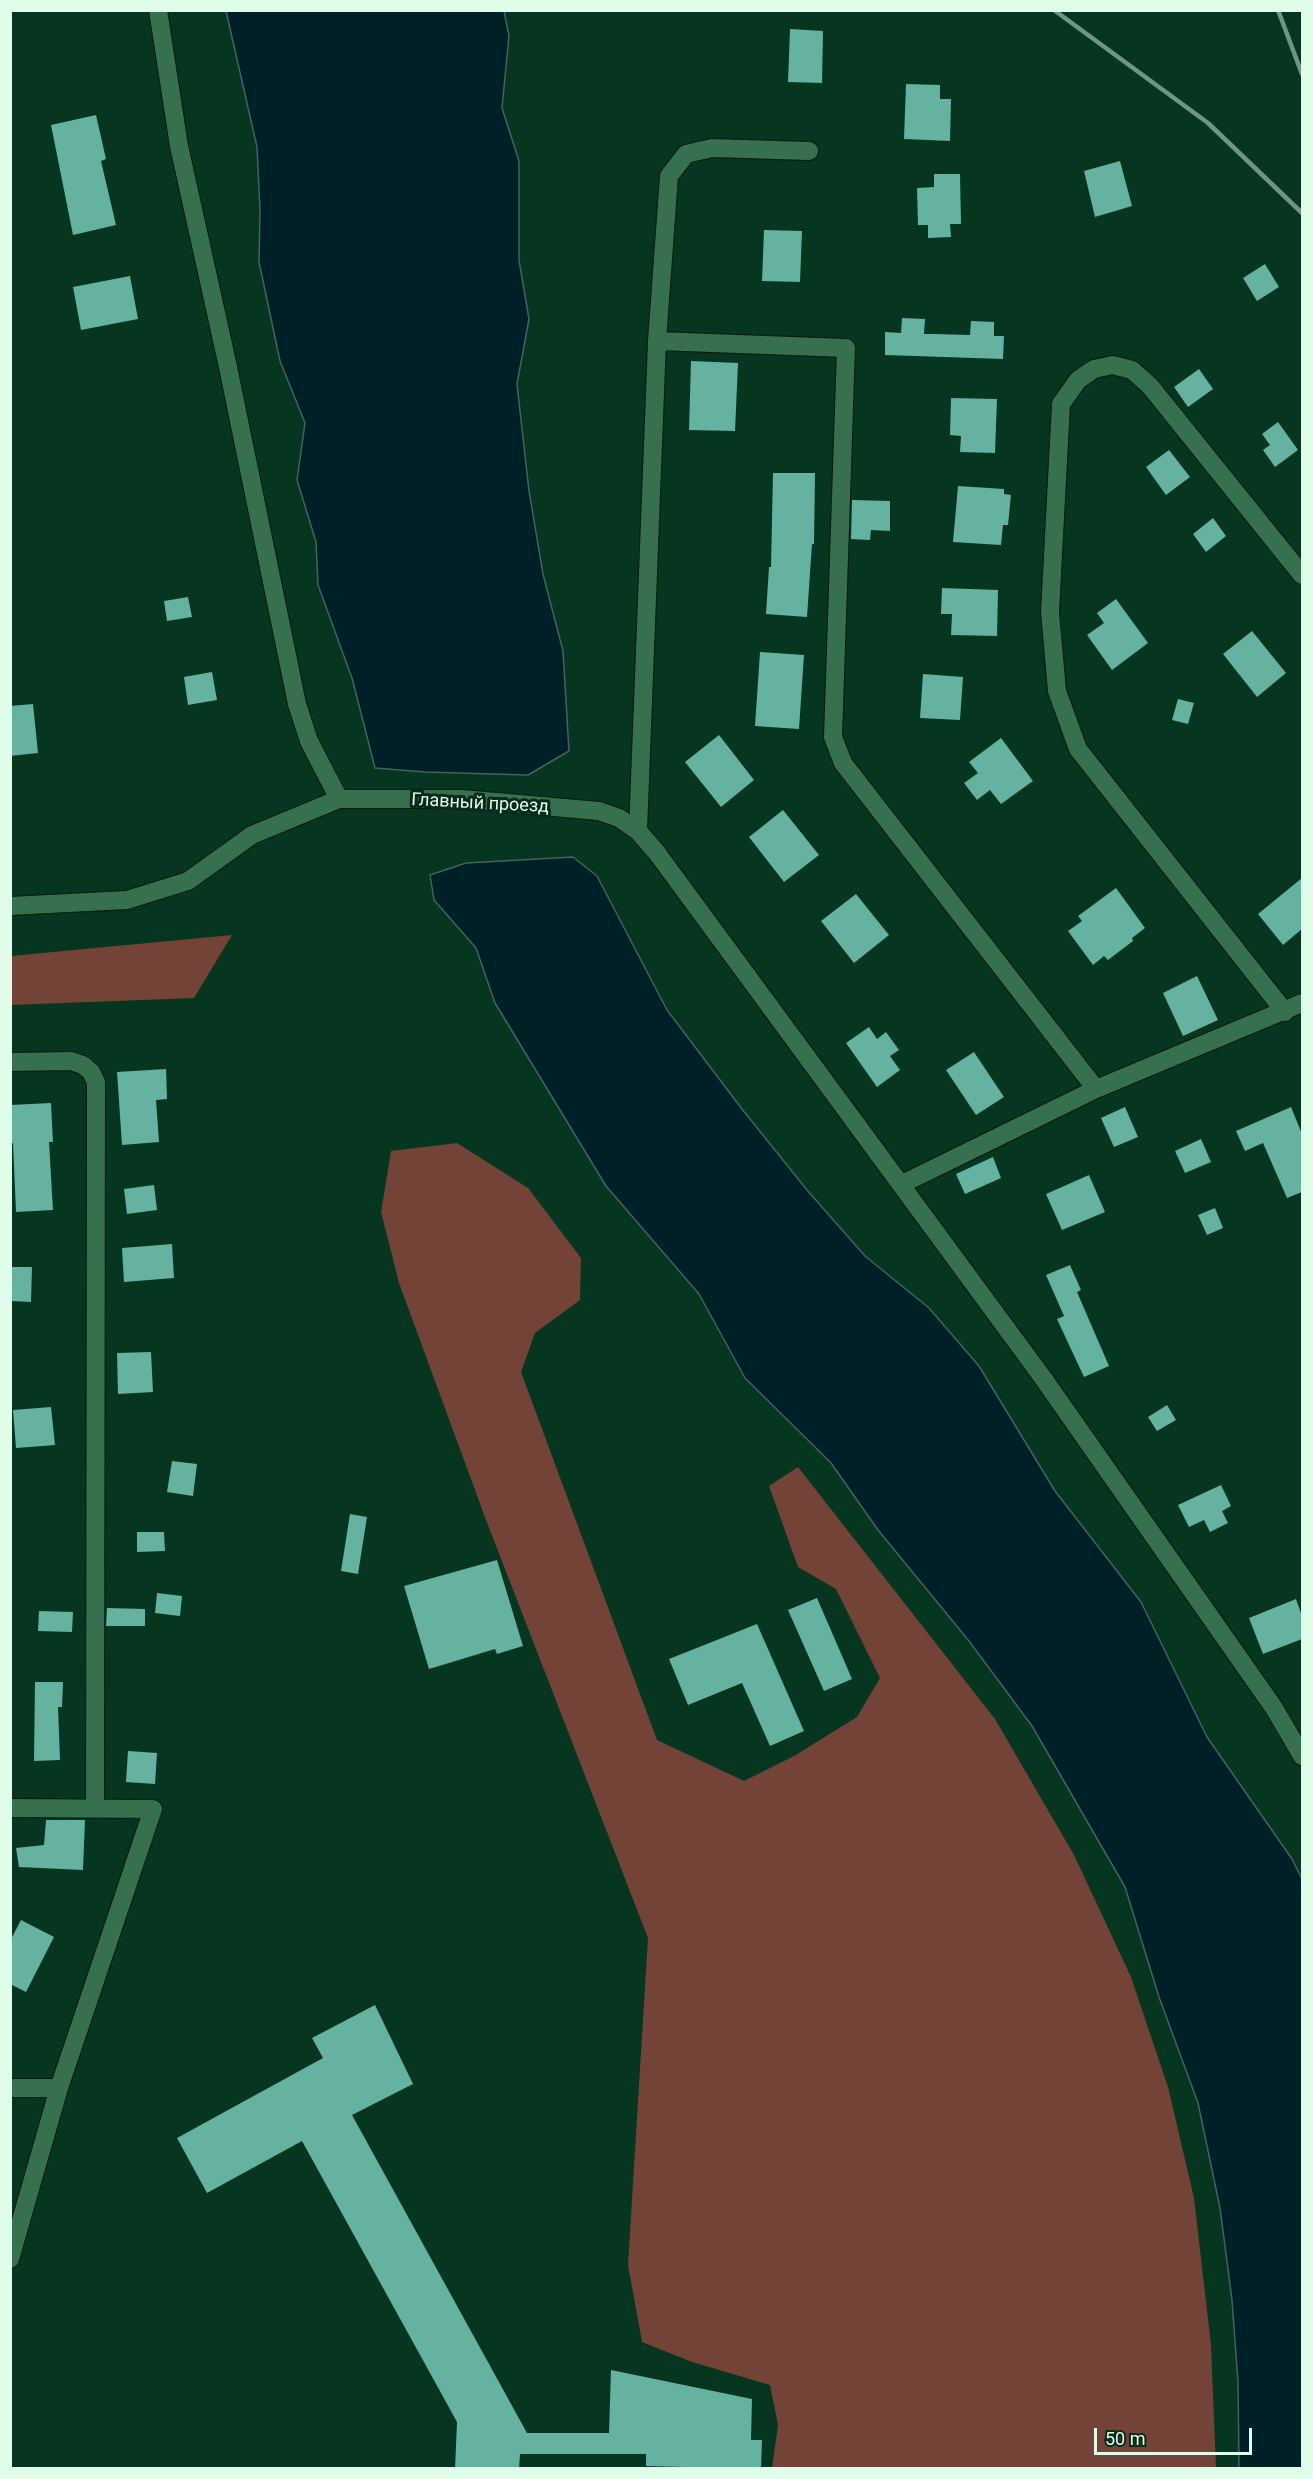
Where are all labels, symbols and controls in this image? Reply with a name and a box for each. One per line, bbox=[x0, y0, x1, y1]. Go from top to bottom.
street label: Главный проезд bbox=[411, 790, 549, 818]
scale bar bbox=[1097, 2416, 1254, 2454]
text: 50 m bbox=[1105, 2428, 1145, 2449]

